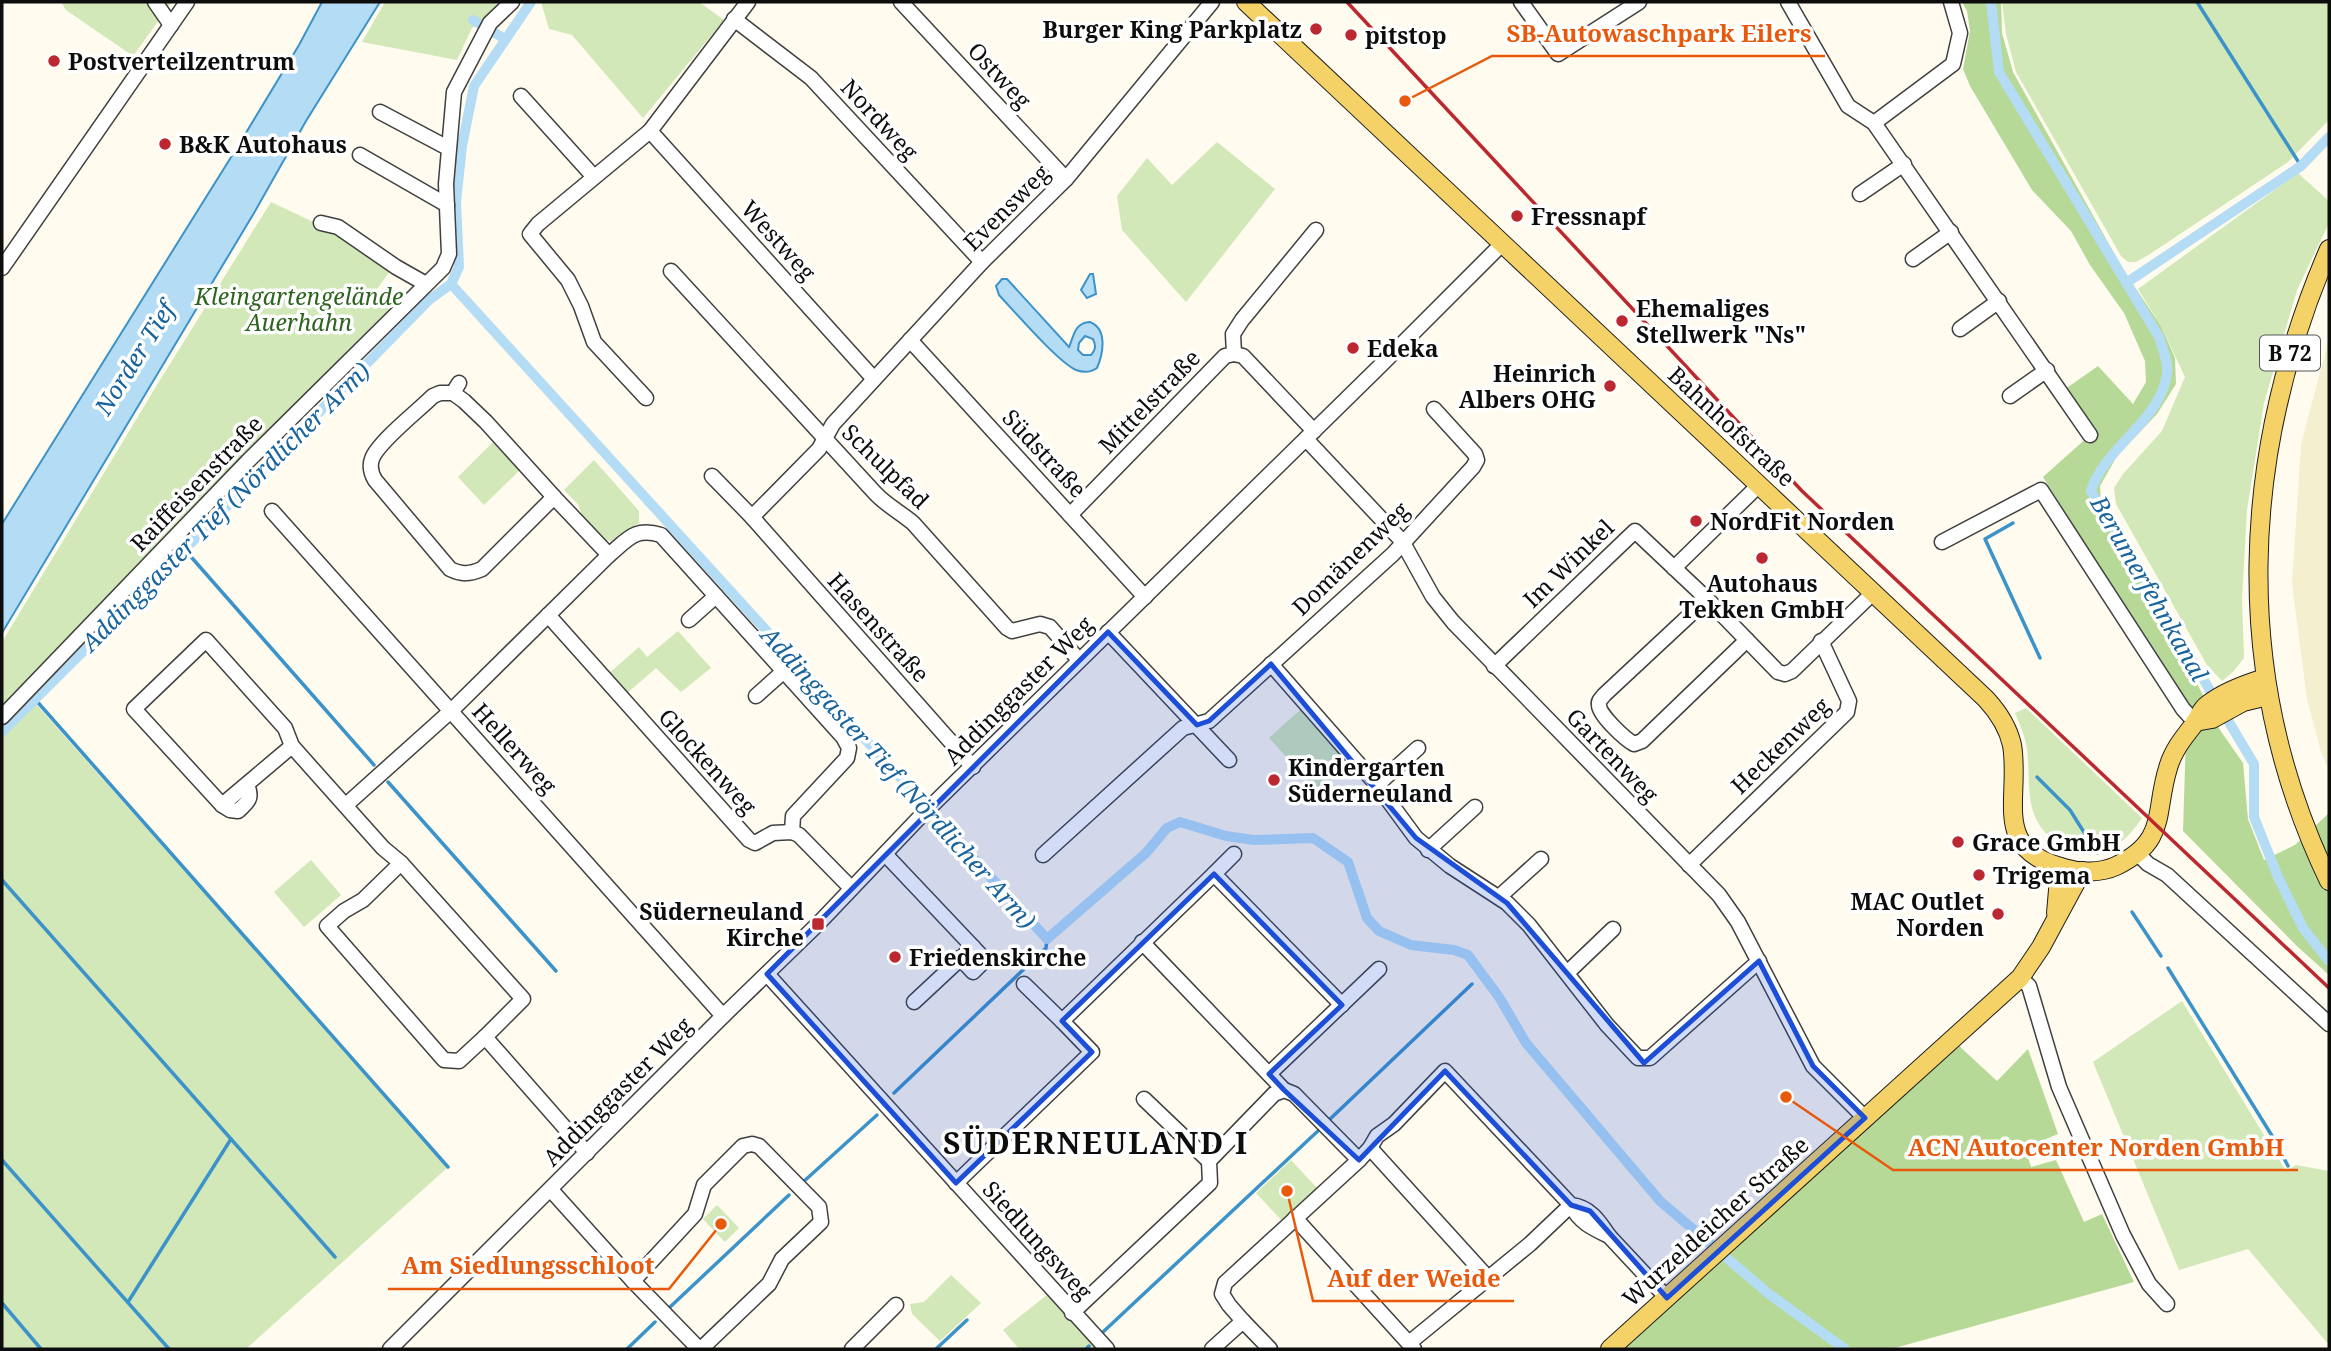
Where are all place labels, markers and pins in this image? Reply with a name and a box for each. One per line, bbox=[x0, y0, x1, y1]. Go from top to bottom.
callout: SB-Autowaschpark Eilers bbox=[1492, 11, 1825, 56]
place label: Burger King Parkplatz bbox=[1043, 13, 1302, 45]
place label: pitstop bbox=[1365, 19, 1447, 51]
marker: Burger King Parkplatz bbox=[1308, 21, 1324, 37]
marker: pitstop bbox=[1343, 27, 1359, 43]
place label: Postverteilzentrum bbox=[68, 45, 295, 77]
marker: Postverteilzentrum bbox=[46, 53, 62, 69]
place label: B&K Autohaus bbox=[179, 128, 347, 160]
marker: B&K Autohaus bbox=[157, 136, 173, 152]
place label: Fressnapf bbox=[1531, 200, 1648, 232]
marker: Fressnapf bbox=[1509, 208, 1525, 224]
place label: Ehemaliges Stellwerk "Ns" bbox=[1636, 292, 1806, 350]
marker: Ehemaliges Stellwerk "Ns" bbox=[1614, 313, 1630, 329]
place label: Edeka bbox=[1367, 332, 1439, 364]
marker: Edeka bbox=[1345, 340, 1361, 356]
place label: Heinrich Albers OHG bbox=[1459, 357, 1596, 415]
marker: Heinrich Albers OHG bbox=[1602, 378, 1618, 394]
place label: NordFit Norden bbox=[1710, 505, 1895, 537]
marker: NordFit Norden bbox=[1688, 513, 1704, 529]
marker: Autohaus Tekken GmbH bbox=[1754, 550, 1770, 566]
place label: Autohaus Tekken GmbH bbox=[1680, 567, 1845, 625]
place label: Kindergarten Süderneuland bbox=[1288, 751, 1453, 809]
marker: Kindergarten Süderneuland bbox=[1266, 772, 1282, 788]
place label: Grace GmbH bbox=[1972, 826, 2121, 858]
marker: Grace GmbH bbox=[1950, 834, 1966, 850]
place label: Trigema bbox=[1993, 859, 2091, 891]
marker: Trigema bbox=[1971, 867, 1987, 883]
place label: MAC Outlet Norden bbox=[1851, 885, 1984, 943]
place label: Süderneuland Kirche bbox=[639, 895, 804, 953]
marker: MAC Outlet Norden bbox=[1990, 906, 2006, 922]
marker: Süderneuland Kirche bbox=[810, 916, 826, 932]
place label: Friedenskirche bbox=[909, 941, 1086, 973]
marker: Friedenskirche bbox=[887, 949, 903, 965]
callout: ACN Autocenter Norden GmbH bbox=[1893, 1125, 2298, 1170]
callout: Am Siedlungsschloot bbox=[388, 1244, 669, 1289]
callout: Auf der Weide bbox=[1313, 1256, 1514, 1301]

